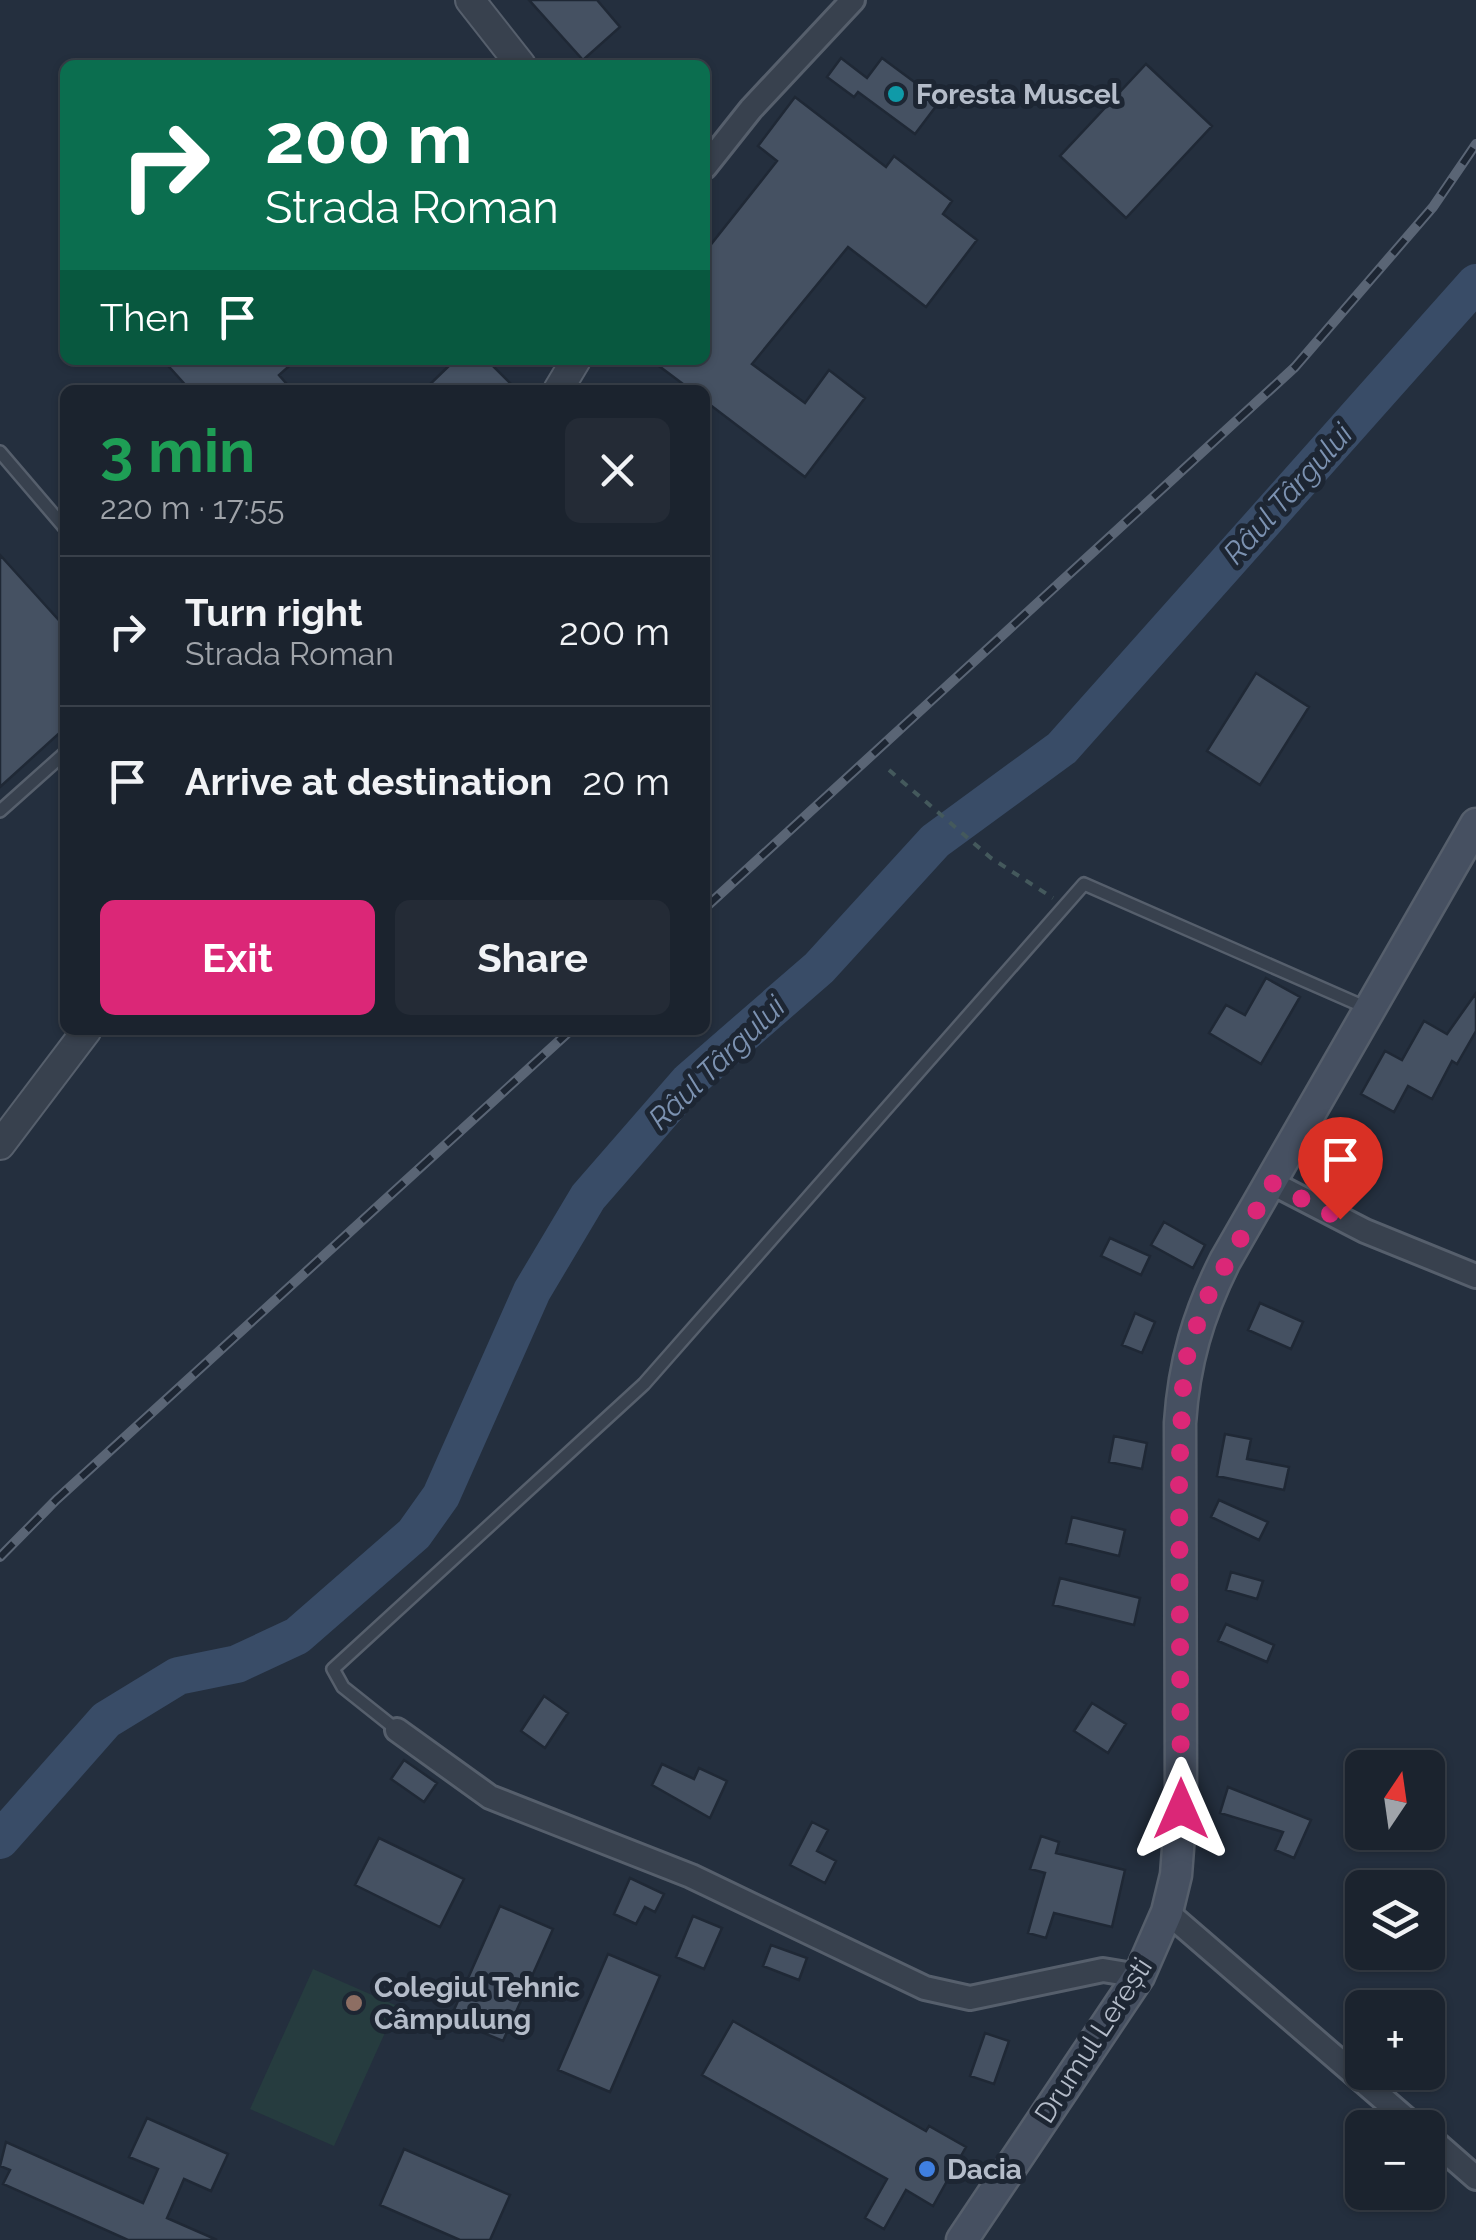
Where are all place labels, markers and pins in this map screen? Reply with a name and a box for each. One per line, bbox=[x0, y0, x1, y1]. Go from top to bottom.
place label: Foresta Muscel bbox=[916, 78, 1120, 111]
marker: Foresta Muscel bbox=[885, 83, 907, 105]
pin bbox=[1298, 1117, 1383, 1220]
place label: Colegiul Tehnic Câmpulung bbox=[374, 1971, 580, 2036]
marker: Colegiul Tehnic Câmpulung bbox=[343, 1992, 365, 2014]
place label: Dacia bbox=[947, 2153, 1022, 2186]
marker: Dacia bbox=[916, 2158, 938, 2180]

